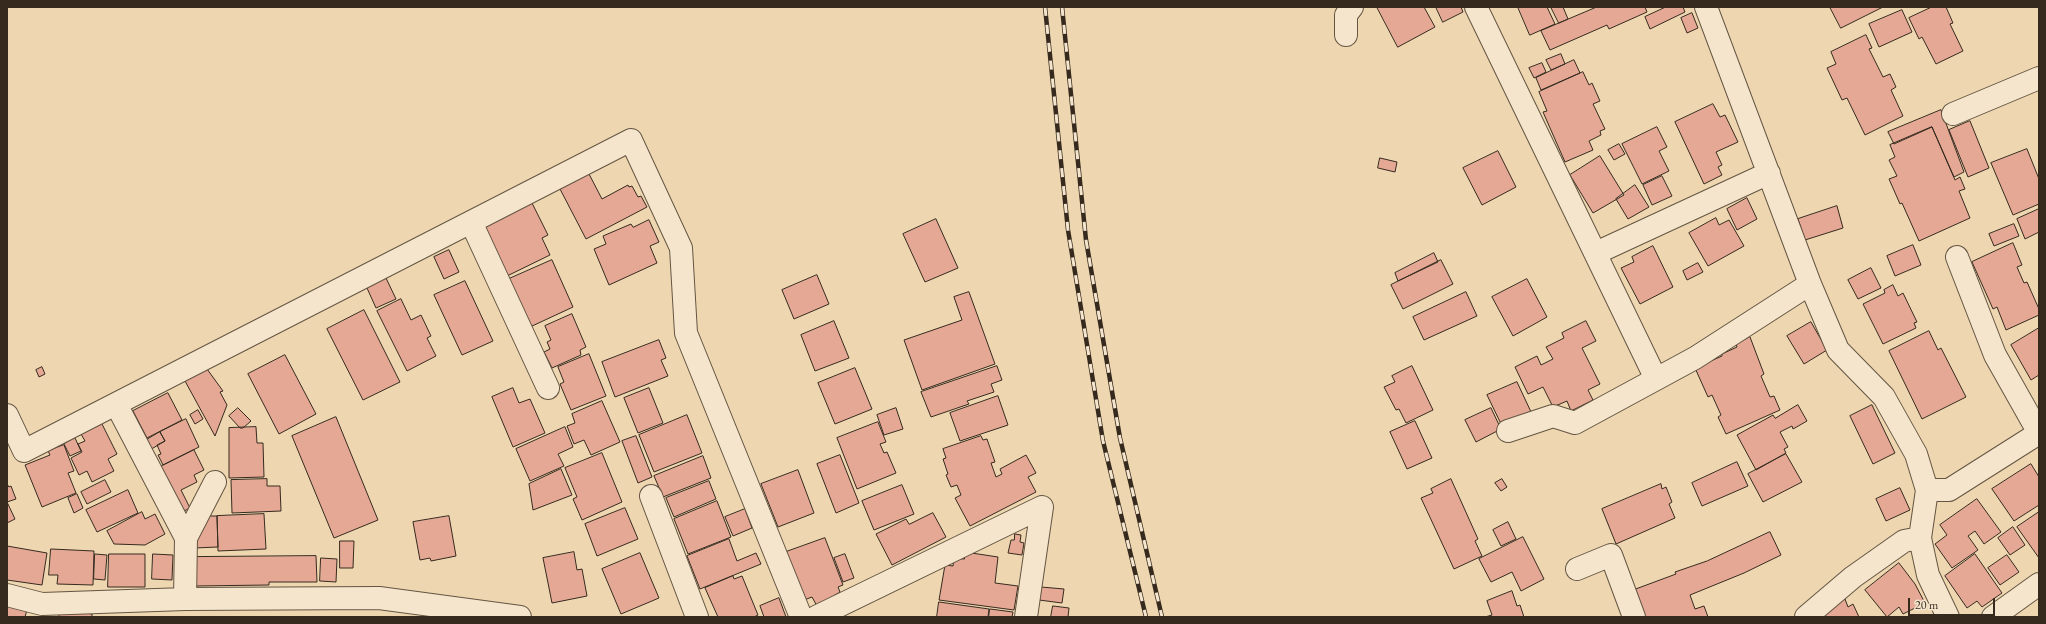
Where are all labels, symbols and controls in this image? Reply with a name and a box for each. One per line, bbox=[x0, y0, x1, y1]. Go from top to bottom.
scale bar bbox=[1910, 590, 1997, 616]
text: 20 m bbox=[1915, 597, 1938, 613]

